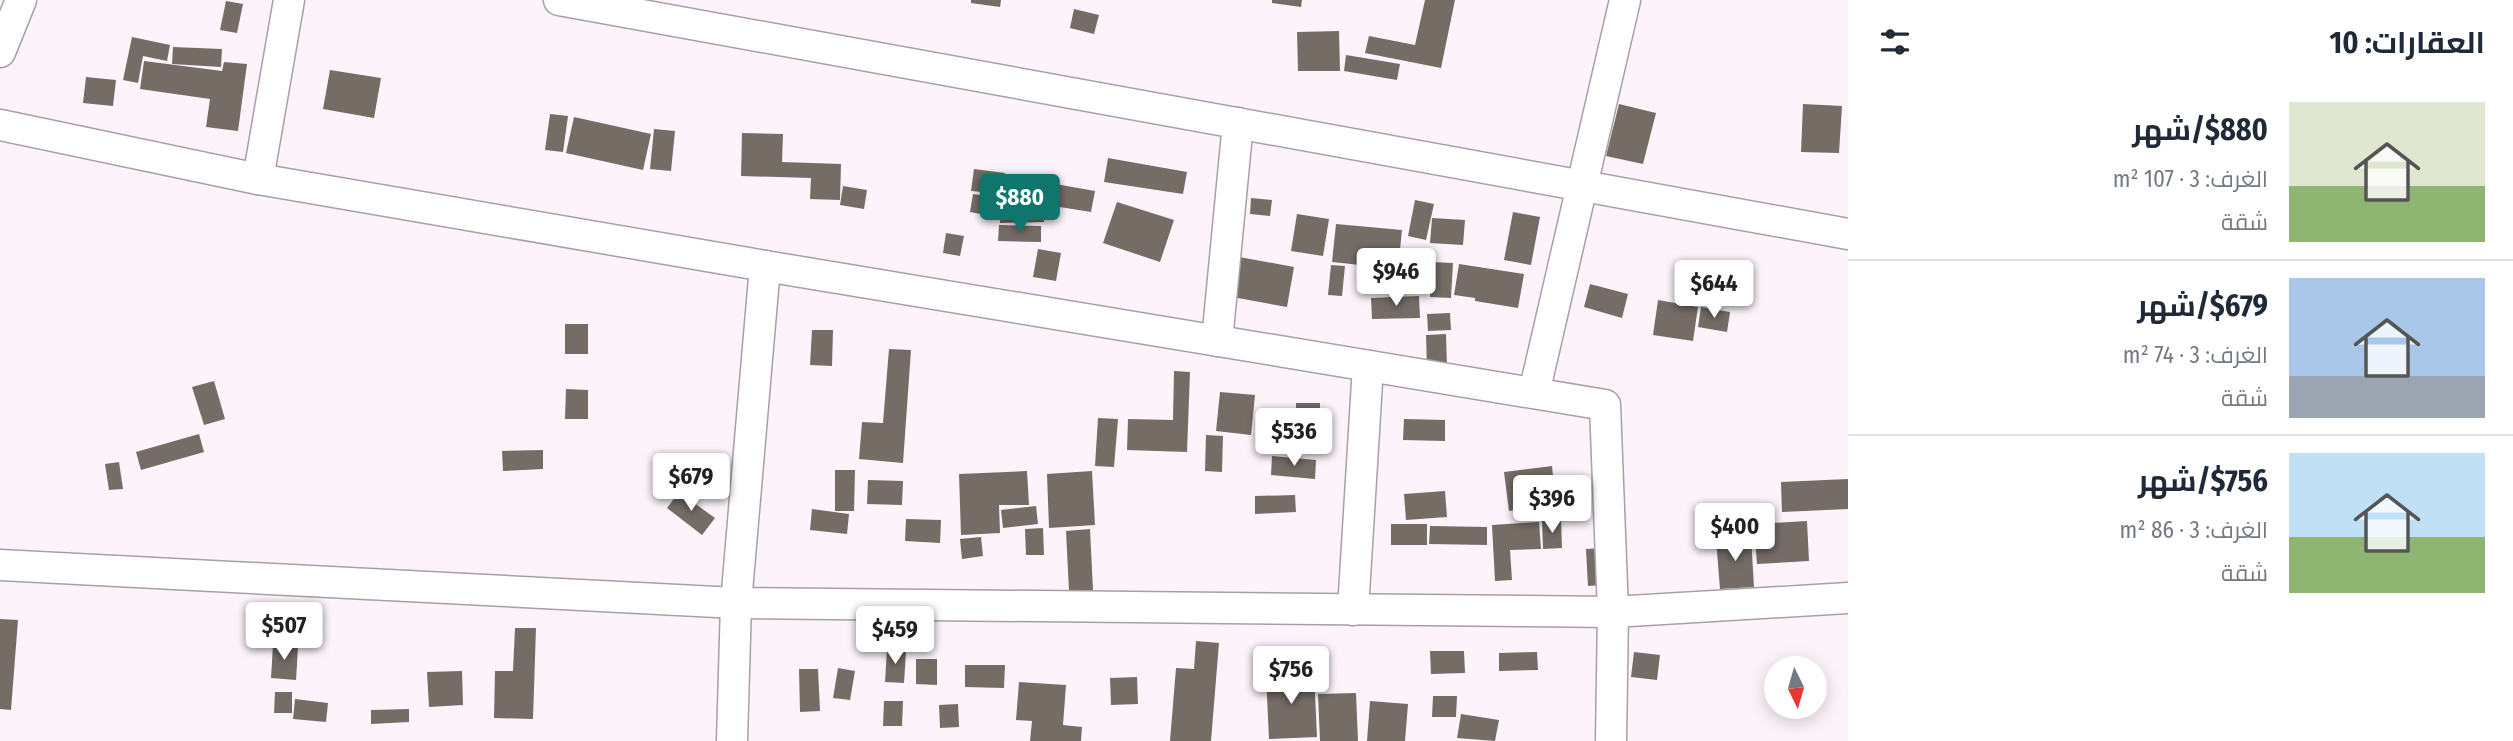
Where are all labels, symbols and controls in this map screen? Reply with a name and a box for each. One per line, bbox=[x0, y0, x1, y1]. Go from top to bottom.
icon: filters bbox=[1876, 23, 1914, 61]
text: العقارات: 10 bbox=[2330, 25, 2485, 61]
text: $880/شهر bbox=[2132, 112, 2268, 148]
icon: home bbox=[2345, 130, 2429, 214]
text: الغرف: 3 · 107 m² bbox=[2113, 165, 2268, 193]
pin: $880 bbox=[979, 174, 1061, 234]
text: $880 bbox=[996, 183, 1044, 211]
text: شقة bbox=[2221, 208, 2268, 236]
pin: $946 bbox=[1355, 248, 1437, 308]
text: $946 bbox=[1373, 257, 1419, 285]
pin: $644 bbox=[1673, 260, 1755, 320]
text: $644 bbox=[1690, 269, 1738, 297]
text: $679/شهر bbox=[2137, 288, 2268, 324]
icon: home bbox=[2345, 306, 2429, 390]
text: الغرف: 3 · 74 m² bbox=[2123, 341, 2268, 369]
text: شقة bbox=[2221, 384, 2268, 412]
pin: $536 bbox=[1253, 408, 1335, 468]
text: $536 bbox=[1271, 417, 1317, 445]
pin: $679 bbox=[650, 454, 732, 513]
text: $679 bbox=[669, 462, 713, 490]
text: $756/شهر bbox=[2138, 463, 2268, 499]
pin: $396 bbox=[1511, 476, 1593, 535]
icon: home bbox=[2345, 481, 2429, 565]
text: $396 bbox=[1529, 484, 1575, 512]
pin: $400 bbox=[1694, 504, 1776, 563]
text: $400 bbox=[1711, 512, 1759, 540]
text: الغرف: 3 · 86 m² bbox=[2120, 516, 2268, 544]
text: شقة bbox=[2221, 559, 2268, 587]
pin: $507 bbox=[243, 602, 325, 662]
pin: $459 bbox=[854, 606, 936, 666]
text: $507 bbox=[262, 611, 306, 639]
text: $459 bbox=[872, 615, 918, 643]
pin: $756 bbox=[1250, 646, 1332, 706]
text: $756 bbox=[1269, 655, 1313, 683]
north arrow bbox=[1764, 656, 1827, 719]
map controls bbox=[1764, 656, 1827, 719]

